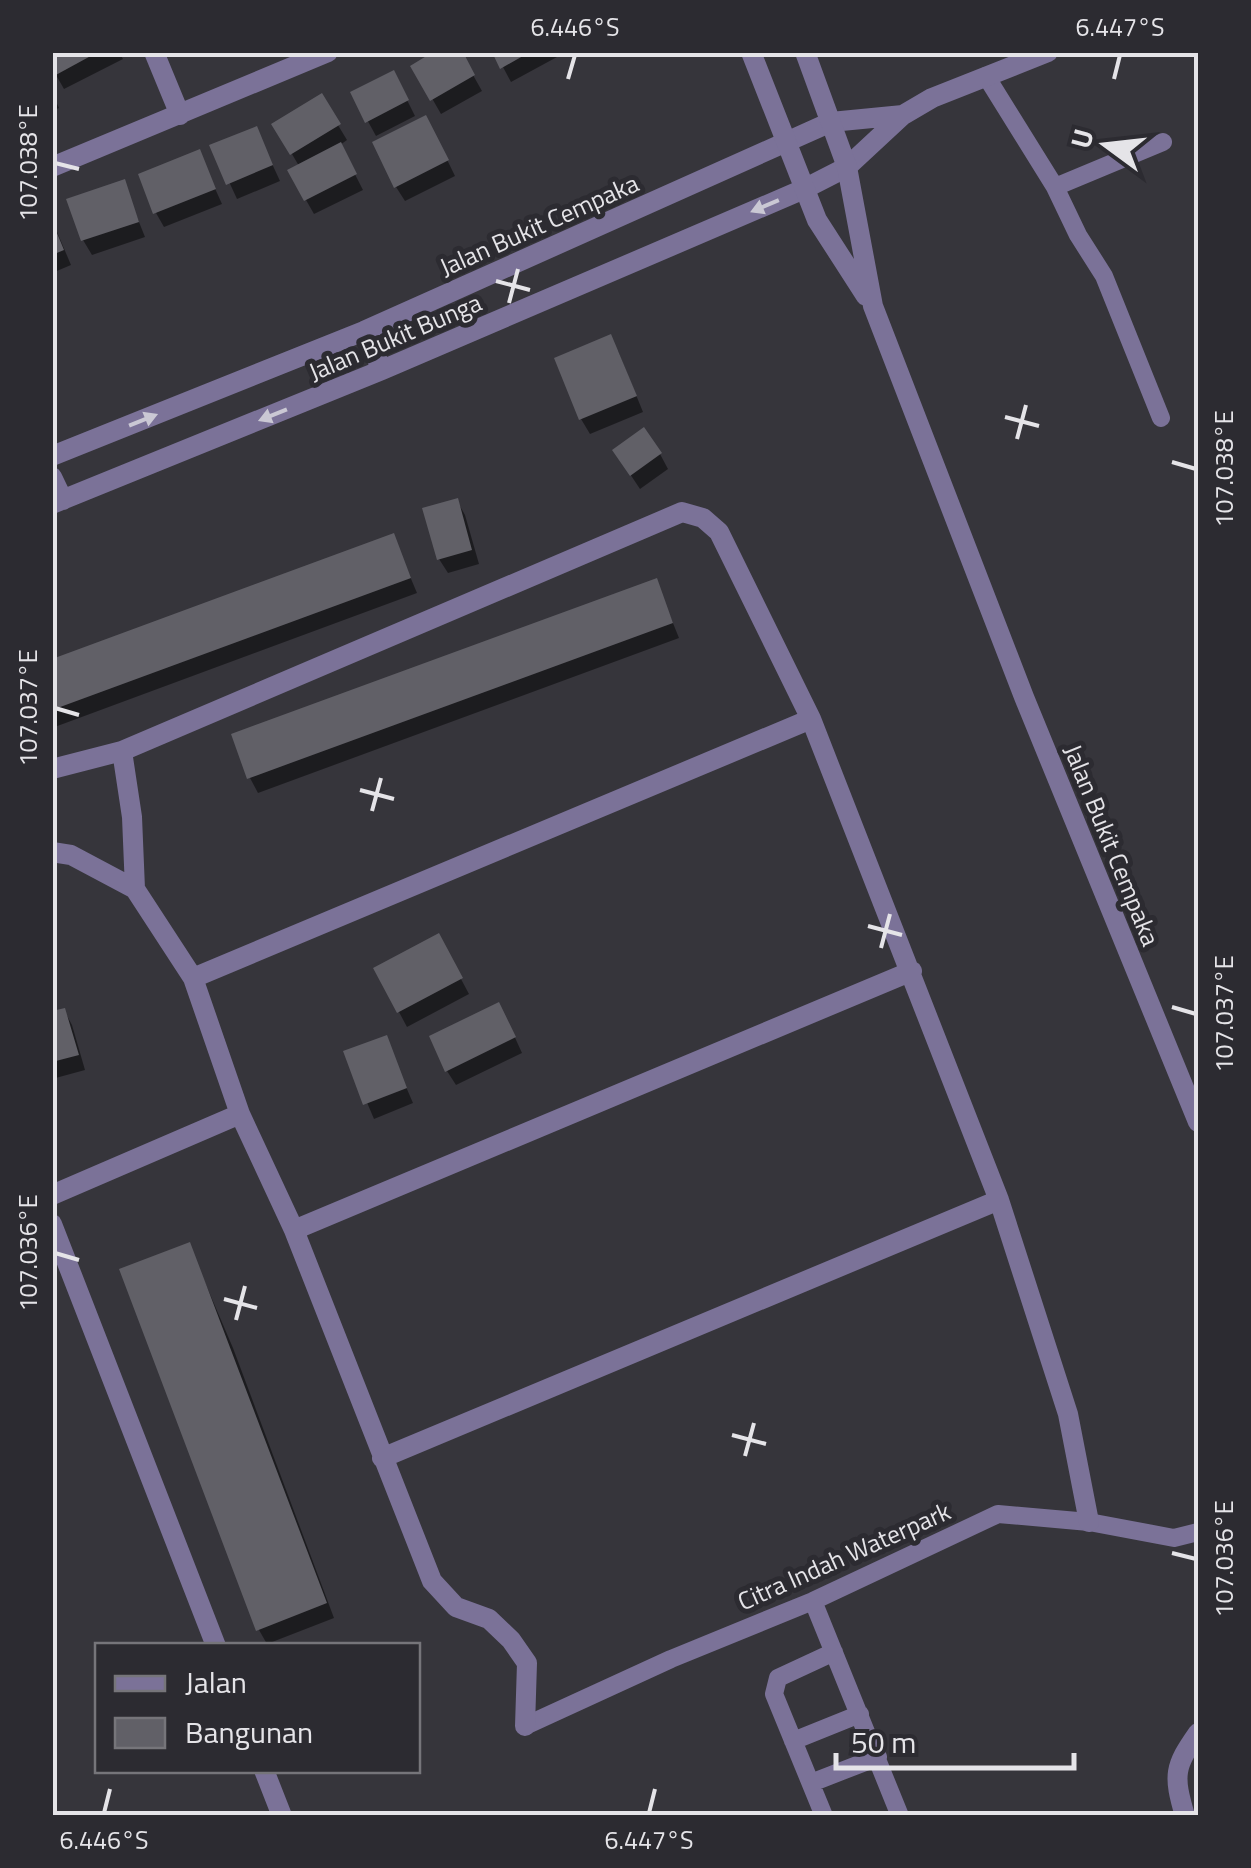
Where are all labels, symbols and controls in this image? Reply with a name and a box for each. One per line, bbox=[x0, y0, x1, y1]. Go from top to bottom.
text: 6.446°S bbox=[531, 8, 619, 46]
text: 6.447°S bbox=[1076, 8, 1164, 46]
north arrow bbox=[1056, 95, 1156, 195]
text: 107.038°E bbox=[9, 104, 47, 222]
text: U bbox=[1058, 124, 1105, 153]
street label: Jalan Bukit Cempaka bbox=[433, 164, 645, 286]
one-way arrow bbox=[750, 198, 780, 214]
street label: Jalan Bukit Bunga bbox=[302, 283, 488, 391]
one-way arrow bbox=[258, 407, 288, 423]
text: 107.038°E bbox=[1205, 410, 1243, 528]
one-way arrow bbox=[128, 411, 158, 427]
text: 107.037°E bbox=[9, 649, 47, 767]
street label: Jalan Bukit Cempaka bbox=[1054, 738, 1170, 952]
text: 107.037°E bbox=[1205, 955, 1243, 1073]
text: 107.036°E bbox=[9, 1194, 47, 1312]
street label: Citra Indah Waterpark bbox=[731, 1492, 957, 1620]
text: 107.036°E bbox=[1205, 1500, 1243, 1618]
legend bbox=[95, 1643, 420, 1773]
text: Jalan bbox=[185, 1659, 247, 1705]
scale bar bbox=[836, 1708, 1074, 1770]
text: Bangunan bbox=[185, 1709, 313, 1755]
text: 50 m bbox=[851, 1719, 916, 1765]
text: 6.446°S bbox=[60, 1821, 148, 1859]
text: 6.447°S bbox=[605, 1821, 693, 1859]

